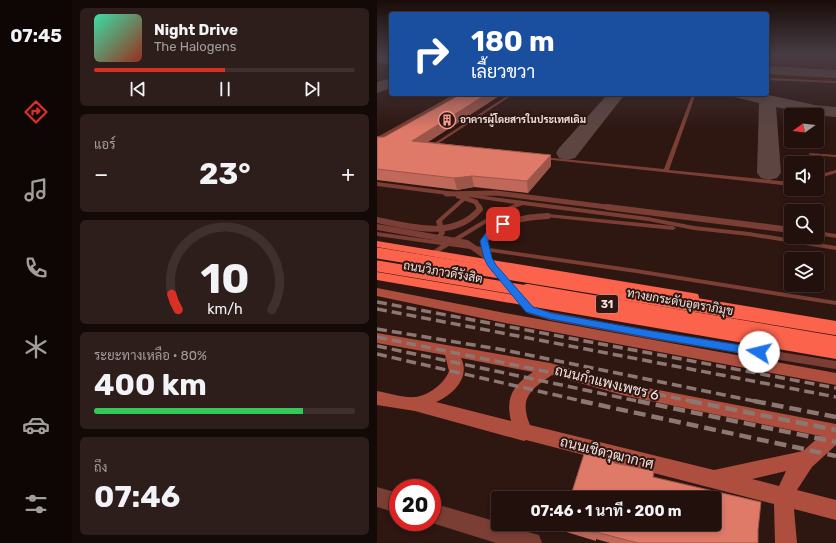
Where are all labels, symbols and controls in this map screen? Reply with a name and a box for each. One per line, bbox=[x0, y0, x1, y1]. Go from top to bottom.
text: Night Drive bbox=[154, 21, 238, 39]
text: 07:45 bbox=[10, 25, 62, 47]
text: 180 m bbox=[471, 25, 555, 58]
icon: right bbox=[405, 28, 457, 80]
text: The Halogens bbox=[154, 39, 236, 54]
text: เลี้ยวขวา bbox=[471, 61, 535, 83]
icon: previous bbox=[127, 78, 149, 100]
icon: pause bbox=[214, 78, 236, 100]
icon: next bbox=[301, 78, 323, 100]
icon: directions bbox=[22, 98, 50, 126]
north arrow bbox=[784, 108, 824, 148]
map controls bbox=[784, 108, 824, 292]
building icon: อาคารผู้โดยสารในประเทศเดิม bbox=[437, 110, 457, 130]
place label: อาคารผู้โดยสารในประเทศเดิม bbox=[460, 113, 586, 127]
text: แอร์ bbox=[94, 137, 115, 152]
text: 23° bbox=[199, 156, 251, 192]
button: sound bbox=[784, 156, 824, 196]
text: − bbox=[94, 161, 108, 188]
text: + bbox=[341, 161, 355, 188]
icon: music bbox=[22, 176, 50, 204]
button: search bbox=[784, 204, 824, 244]
pin bbox=[486, 207, 520, 241]
icon: arrive bbox=[492, 213, 514, 235]
button: layers bbox=[784, 252, 824, 292]
text: 10 bbox=[200, 253, 249, 302]
icon: phone bbox=[22, 254, 50, 282]
street label: ถนนวิภาวดีรังสิต bbox=[402, 257, 484, 286]
street label: ทางยกระดับอุตราภิมุข bbox=[625, 286, 734, 320]
road number: 31 bbox=[596, 295, 618, 313]
text: km/h bbox=[207, 300, 242, 317]
position arrow bbox=[738, 331, 780, 373]
icon: climate bbox=[22, 333, 50, 361]
text: ระยะทางเหลือ · 80% bbox=[94, 348, 207, 363]
street label: ถนนกำแพงเพชร 6 bbox=[553, 362, 661, 404]
text: 400 km bbox=[94, 367, 207, 403]
icon: car bbox=[22, 411, 50, 439]
street label: ถนนเชิดวุฒากาศ bbox=[558, 433, 656, 474]
text: ถึง bbox=[94, 460, 107, 475]
text: 07:46 bbox=[94, 479, 180, 515]
speed limit sign: 20 bbox=[389, 479, 441, 531]
icon: filters bbox=[22, 490, 50, 518]
text: 07:46 · 1 นาที · 200 m bbox=[530, 502, 682, 520]

